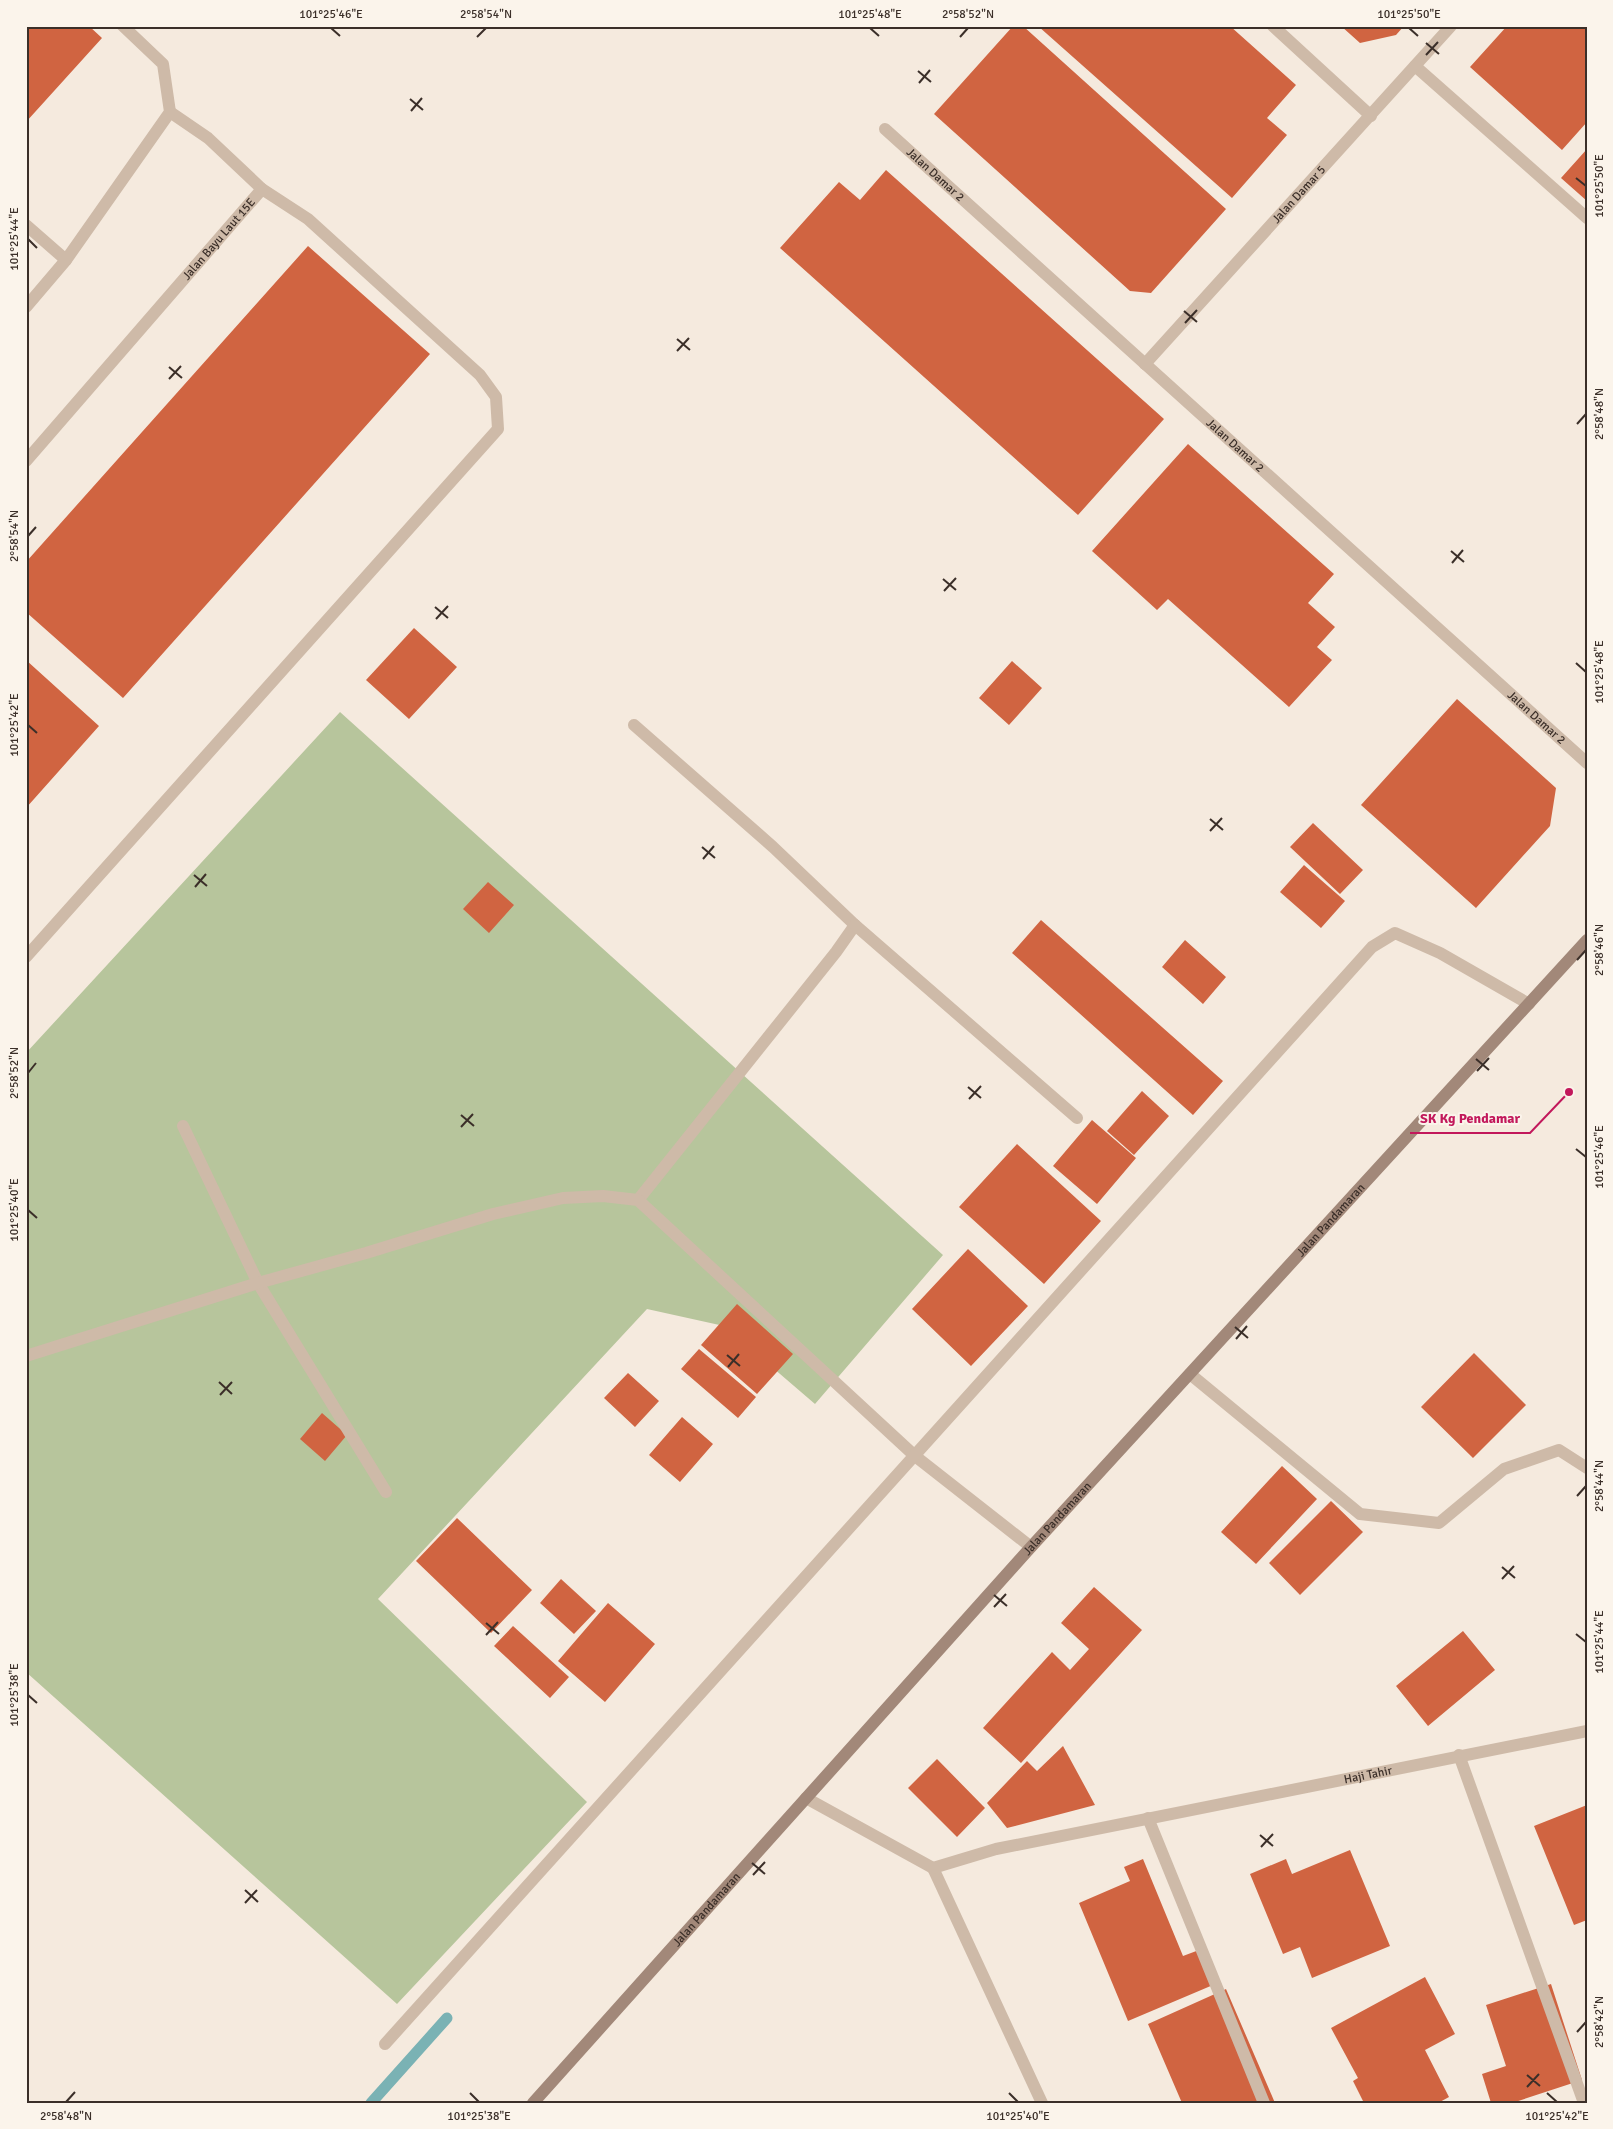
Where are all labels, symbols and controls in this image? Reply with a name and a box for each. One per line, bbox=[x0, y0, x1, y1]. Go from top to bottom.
text: 101°25'46"E bbox=[299, 7, 363, 22]
text: 2°58'54"N bbox=[460, 7, 512, 22]
text: 101°25'48"E bbox=[838, 7, 902, 22]
text: 2°58'52"N bbox=[942, 7, 994, 22]
text: 101°25'50"E bbox=[1377, 7, 1441, 22]
street label: Jalan Damar 2 bbox=[903, 145, 968, 205]
text: 101°25'50"E bbox=[1592, 154, 1607, 218]
street label: Jalan Damar 5 bbox=[1269, 162, 1329, 226]
street label: Jalan Bayu Laut 15E bbox=[179, 195, 258, 283]
text: 101°25'44"E bbox=[7, 207, 22, 271]
text: 2°58'48"N bbox=[1592, 388, 1607, 440]
street label: Jalan Damar 2 bbox=[1203, 415, 1267, 475]
text: 2°58'54"N bbox=[7, 510, 22, 562]
text: 101°25'48"E bbox=[1592, 640, 1607, 704]
street label: Jalan Damar 2 bbox=[1504, 687, 1569, 748]
text: 101°25'42"E bbox=[7, 693, 22, 757]
text: 2°58'46"N bbox=[1592, 924, 1607, 976]
text: 2°58'52"N bbox=[7, 1047, 22, 1099]
callout: SK Kg Pendamar bbox=[1410, 1104, 1530, 1133]
text: SK Kg Pendamar bbox=[1420, 1110, 1520, 1127]
text: 101°25'46"E bbox=[1592, 1125, 1607, 1189]
text: 101°25'40"E bbox=[7, 1178, 22, 1242]
street label: Jalan Pandamaran bbox=[1293, 1180, 1368, 1260]
text: 2°58'44"N bbox=[1592, 1460, 1607, 1512]
street label: Jalan Pandamaran bbox=[1020, 1479, 1094, 1558]
text: 101°25'44"E bbox=[1592, 1610, 1607, 1674]
text: 101°25'38"E bbox=[7, 1663, 22, 1727]
street label: Haji Tahir bbox=[1342, 1763, 1394, 1787]
street label: Jalan Pandamaran bbox=[669, 1869, 744, 1949]
text: 2°58'42"N bbox=[1592, 1996, 1607, 2048]
text: 2°58'48"N bbox=[40, 2109, 92, 2124]
text: 101°25'38"E bbox=[447, 2109, 511, 2124]
text: 101°25'40"E bbox=[986, 2109, 1050, 2124]
text: 101°25'42"E bbox=[1525, 2109, 1589, 2124]

